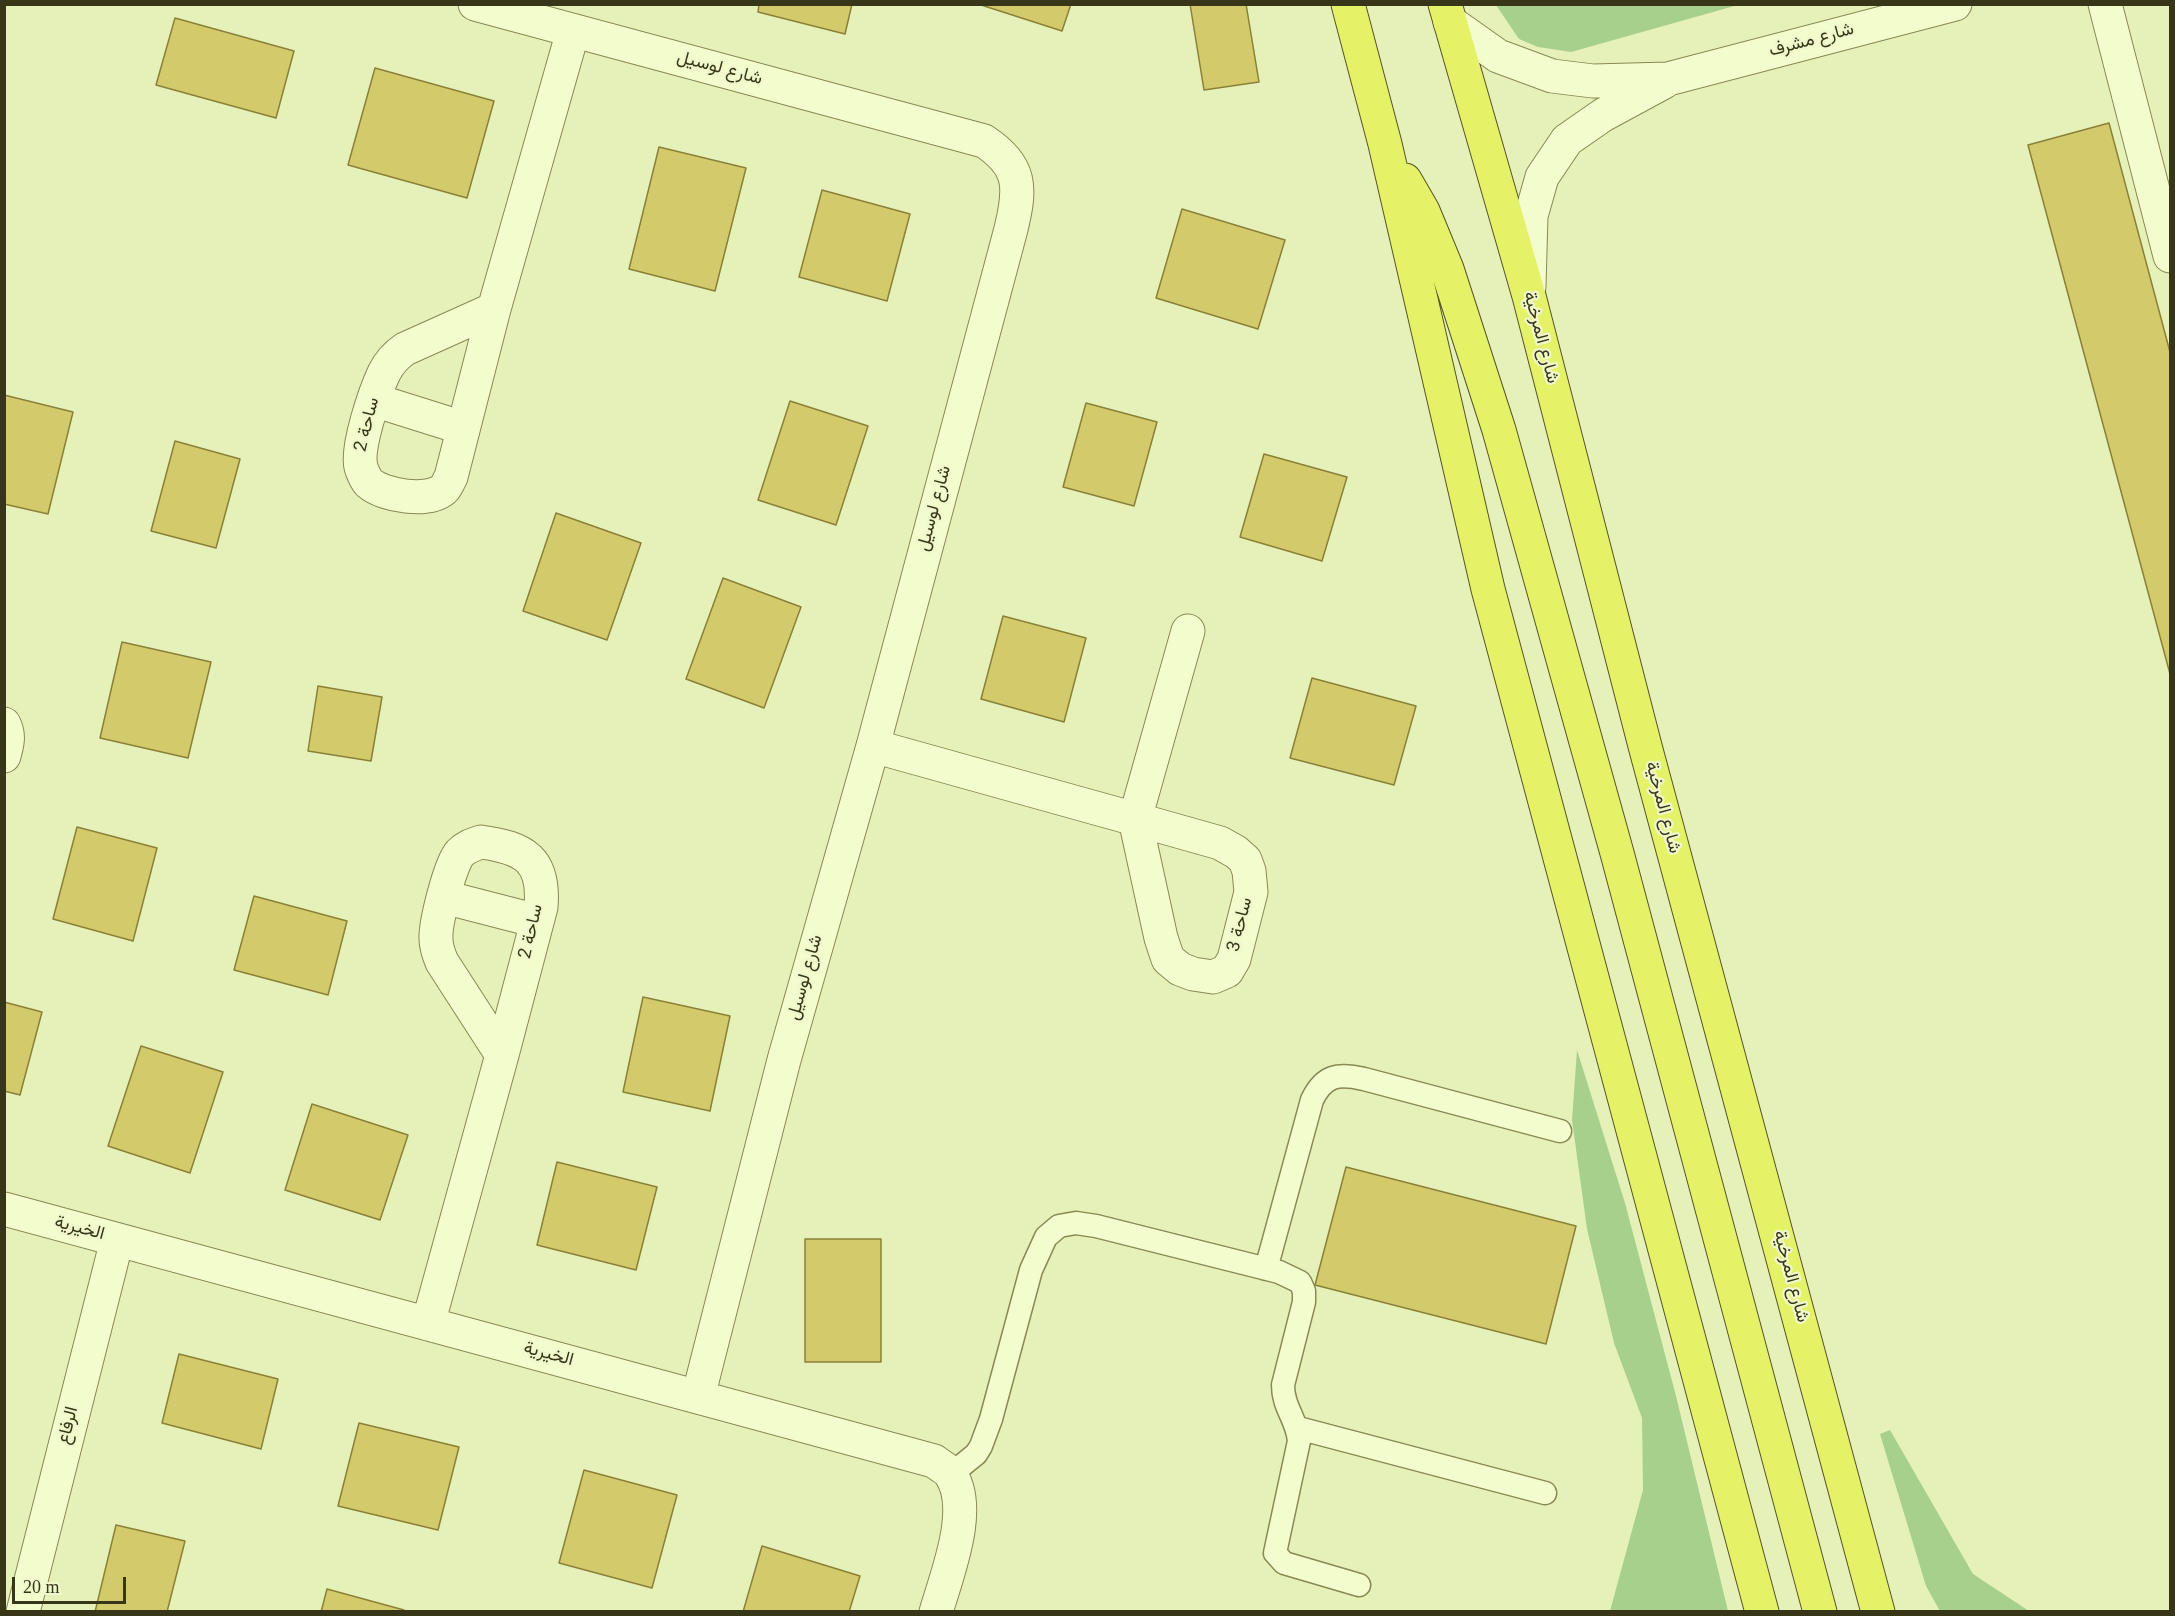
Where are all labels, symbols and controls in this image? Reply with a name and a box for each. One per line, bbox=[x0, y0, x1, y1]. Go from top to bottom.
street label: شارع مشرف bbox=[1767, 20, 1857, 64]
street label: شارع لوسيل bbox=[674, 48, 764, 92]
street label: شارع المرخية bbox=[1516, 290, 1562, 386]
street label: ساحة 2 bbox=[352, 396, 386, 454]
street label: شارع لوسيل bbox=[914, 464, 958, 554]
street label: شارع المرخية bbox=[1638, 760, 1684, 856]
street label: ساحة 3 bbox=[1225, 896, 1259, 954]
street label: ساحة 2 bbox=[516, 903, 550, 961]
street label: شارع لوسيل bbox=[785, 933, 829, 1023]
street label: الخيرية bbox=[52, 1213, 106, 1247]
street label: شارع المرخية bbox=[1766, 1229, 1812, 1325]
street label: الخيرية bbox=[521, 1339, 575, 1373]
street label: الرفاع bbox=[55, 1405, 85, 1447]
scale bar bbox=[15, 1565, 129, 1603]
text: 20 m bbox=[23, 1577, 60, 1597]

